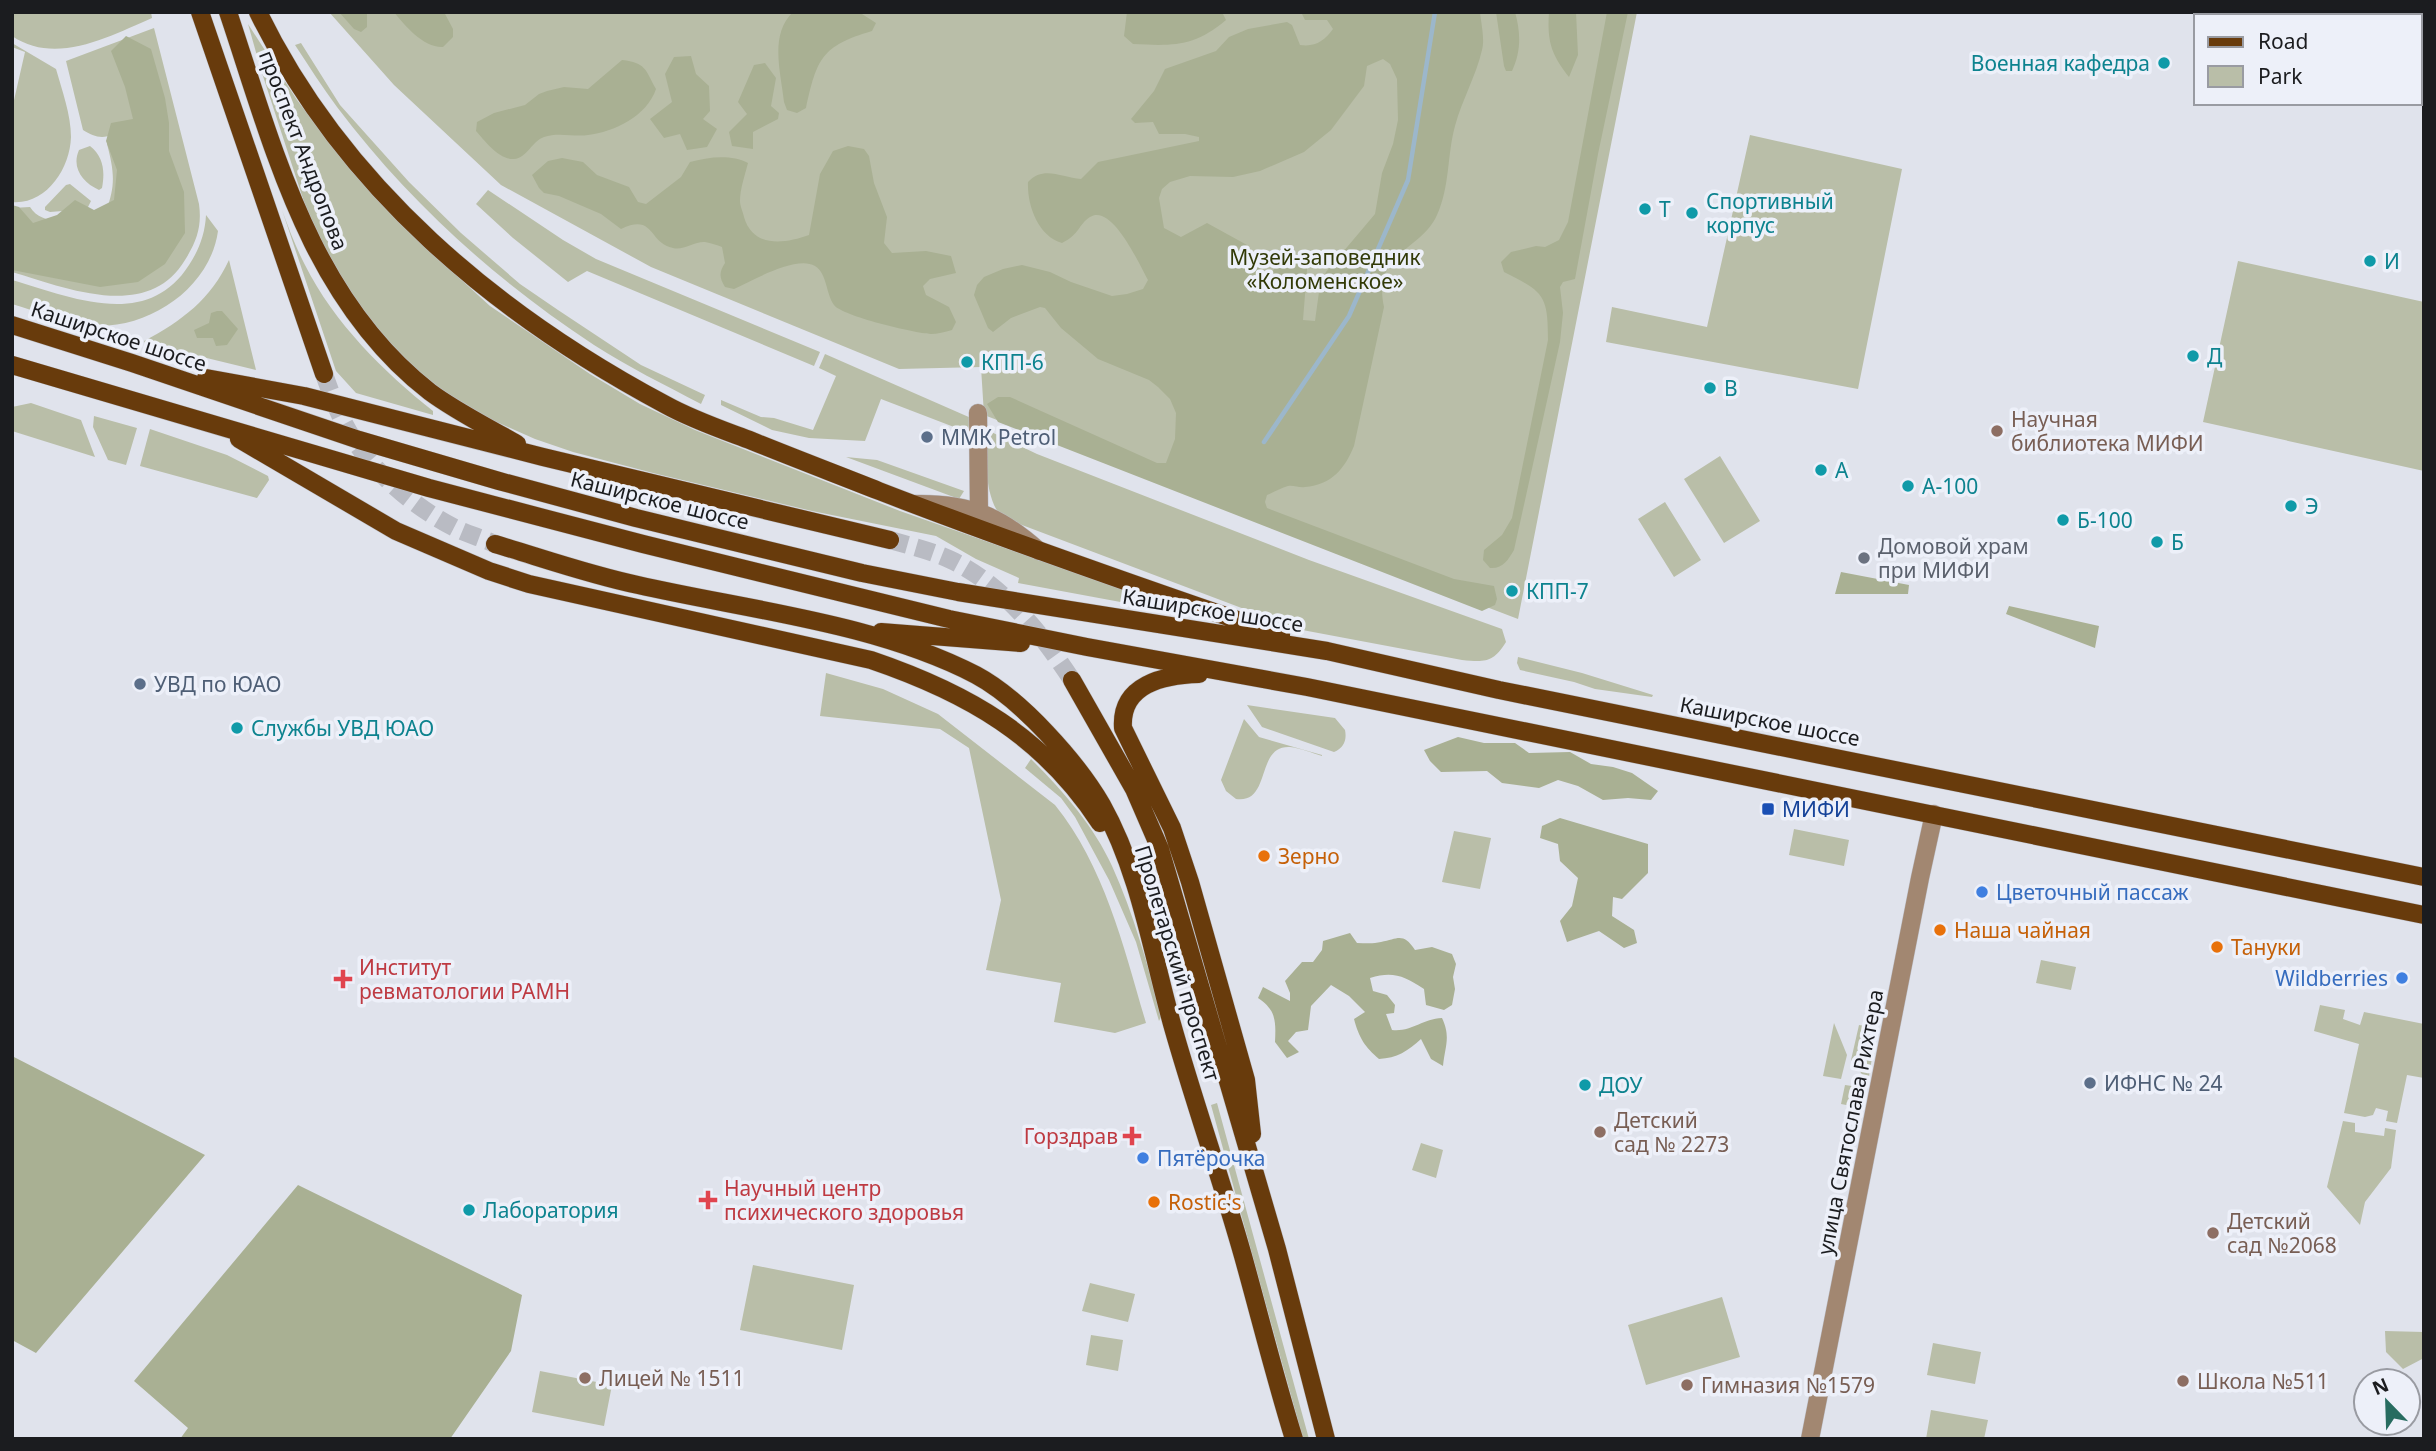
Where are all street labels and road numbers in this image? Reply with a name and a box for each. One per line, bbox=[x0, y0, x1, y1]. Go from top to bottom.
street label: проспект Андропова bbox=[253, 46, 355, 254]
street label: Каширское шоссе bbox=[28, 294, 210, 378]
street label: Каширское шоссе bbox=[568, 464, 752, 536]
street label: Каширское шоссе bbox=[1120, 582, 1306, 638]
street label: Каширское шоссе bbox=[1678, 690, 1862, 752]
street label: Пролетарский проспект bbox=[1129, 842, 1227, 1085]
street label: улица Святослава Рихтера bbox=[1811, 987, 1889, 1257]

